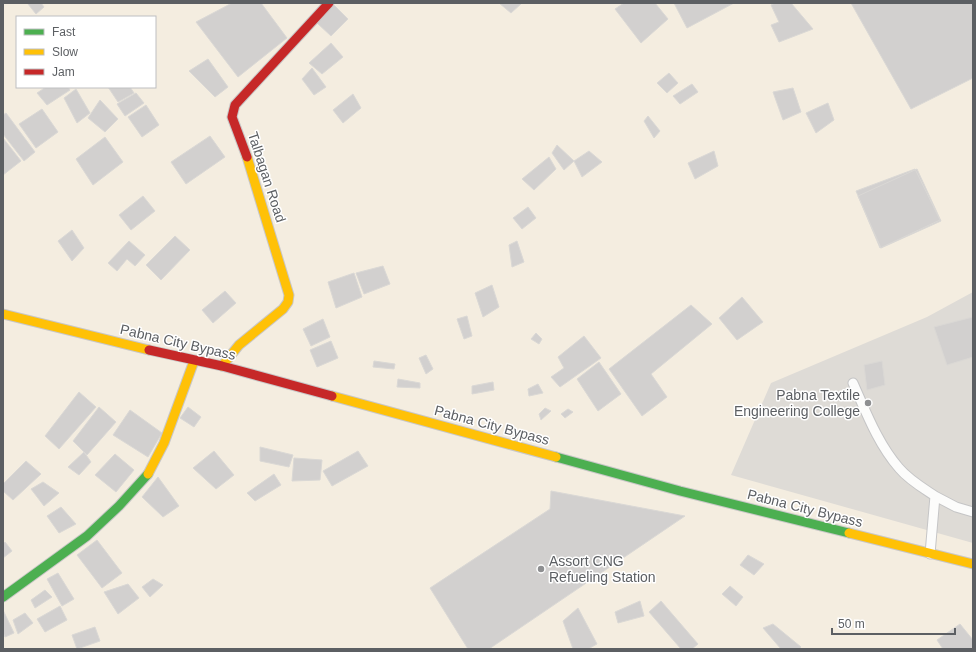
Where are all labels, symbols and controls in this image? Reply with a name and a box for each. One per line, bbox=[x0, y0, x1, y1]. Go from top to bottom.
legend bbox=[16, 16, 156, 88]
text: Fast bbox=[52, 25, 76, 39]
text: Slow bbox=[52, 45, 78, 59]
text: Jam bbox=[52, 65, 75, 79]
street label: Talbagan Road bbox=[245, 130, 289, 224]
street label: Pabna City Bypass bbox=[119, 321, 237, 363]
place label: Pabna Textile Engineering College bbox=[734, 387, 860, 419]
marker: Pabna Textile Engineering College bbox=[863, 398, 873, 408]
street label: Pabna City Bypass bbox=[433, 402, 551, 448]
street label: Pabna City Bypass bbox=[746, 486, 864, 530]
place label: Assort CNG Refueling Station bbox=[549, 553, 656, 585]
marker: Assort CNG Refueling Station bbox=[536, 564, 546, 574]
scale bar bbox=[832, 610, 955, 636]
text: 50 m bbox=[838, 617, 865, 631]

